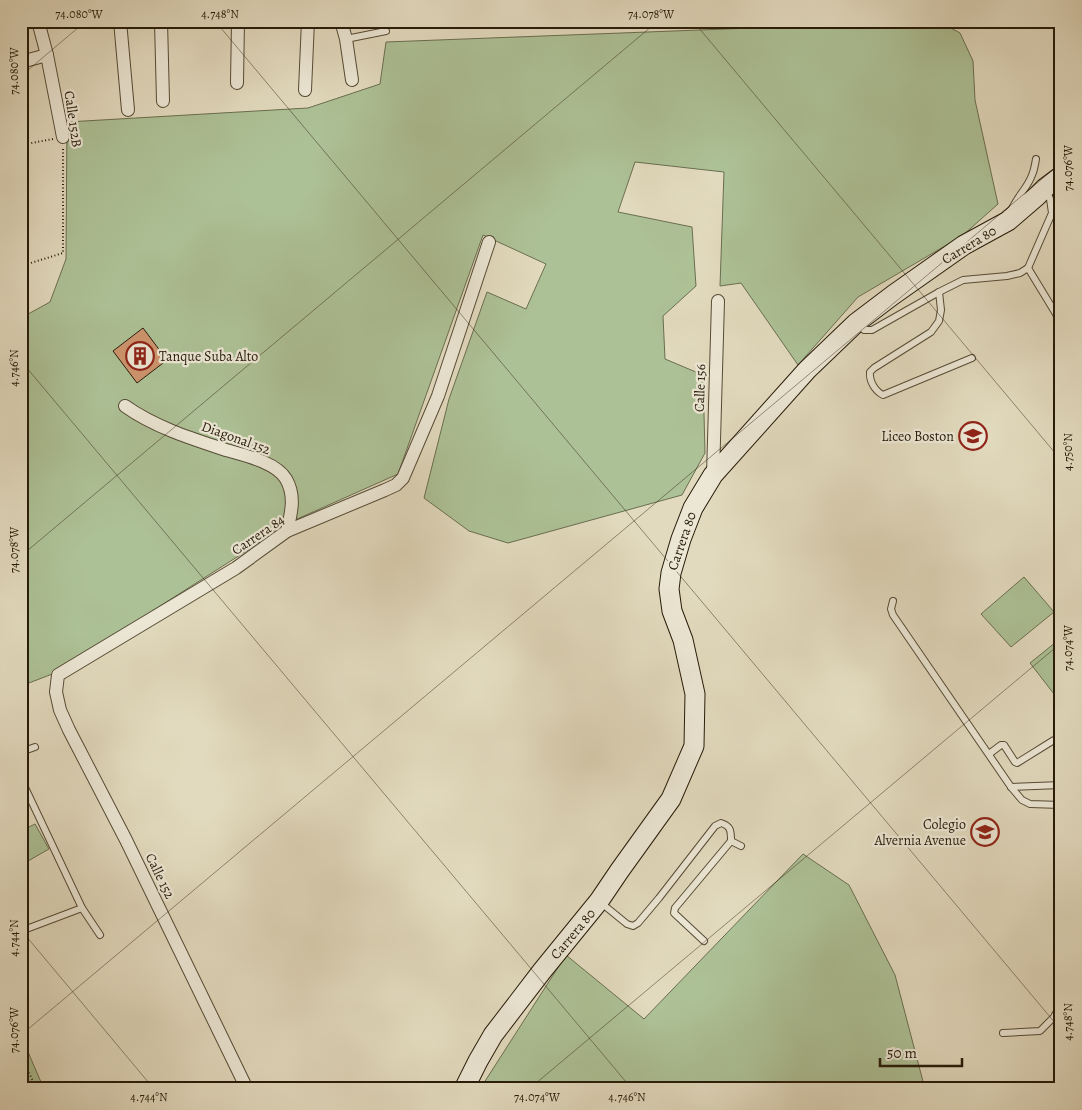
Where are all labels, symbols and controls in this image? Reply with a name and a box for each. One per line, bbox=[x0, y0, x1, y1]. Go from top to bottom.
text: 74.080°W bbox=[55, 6, 104, 22]
text: 4.748°N bbox=[201, 6, 239, 22]
text: 74.078°W bbox=[628, 6, 675, 22]
text: 74.080°W bbox=[6, 46, 22, 95]
street label: Calle 152B bbox=[60, 89, 86, 149]
text: 74.076°W bbox=[1060, 144, 1076, 191]
street label: Carrera 80 bbox=[938, 221, 1000, 269]
building icon: Tanque Suba Alto bbox=[125, 341, 155, 371]
place label: Tanque Suba Alto bbox=[159, 347, 258, 366]
text: 4.746°N bbox=[6, 349, 22, 387]
street label: Calle 156 bbox=[690, 363, 710, 413]
street label: Diagonal 152 bbox=[199, 417, 273, 459]
school or university icon: Liceo Boston bbox=[958, 421, 988, 451]
place label: Liceo Boston bbox=[881, 427, 954, 446]
text: 4.750°N bbox=[1060, 433, 1076, 471]
street label: Carrera 80 bbox=[663, 509, 701, 573]
street label: Carrera 84 bbox=[228, 510, 288, 560]
text: 74.078°W bbox=[6, 526, 22, 573]
text: 74.074°W bbox=[1060, 624, 1076, 671]
place label: Colegio Alvernia Avenue bbox=[873, 815, 966, 850]
school or university icon: Colegio Alvernia Avenue bbox=[970, 817, 1000, 847]
street label: Calle 152 bbox=[141, 850, 179, 902]
street label: Carrera 80 bbox=[546, 905, 600, 963]
text: 4.744°N bbox=[6, 919, 22, 957]
text: 4.748°N bbox=[1060, 1003, 1076, 1041]
text: 74.076°W bbox=[6, 1006, 22, 1053]
scale bar bbox=[880, 1035, 962, 1067]
text: 50 m bbox=[887, 1043, 917, 1063]
text: 4.744°N bbox=[130, 1089, 168, 1105]
text: 74.074°W bbox=[514, 1089, 561, 1105]
text: 4.746°N bbox=[608, 1089, 646, 1105]

